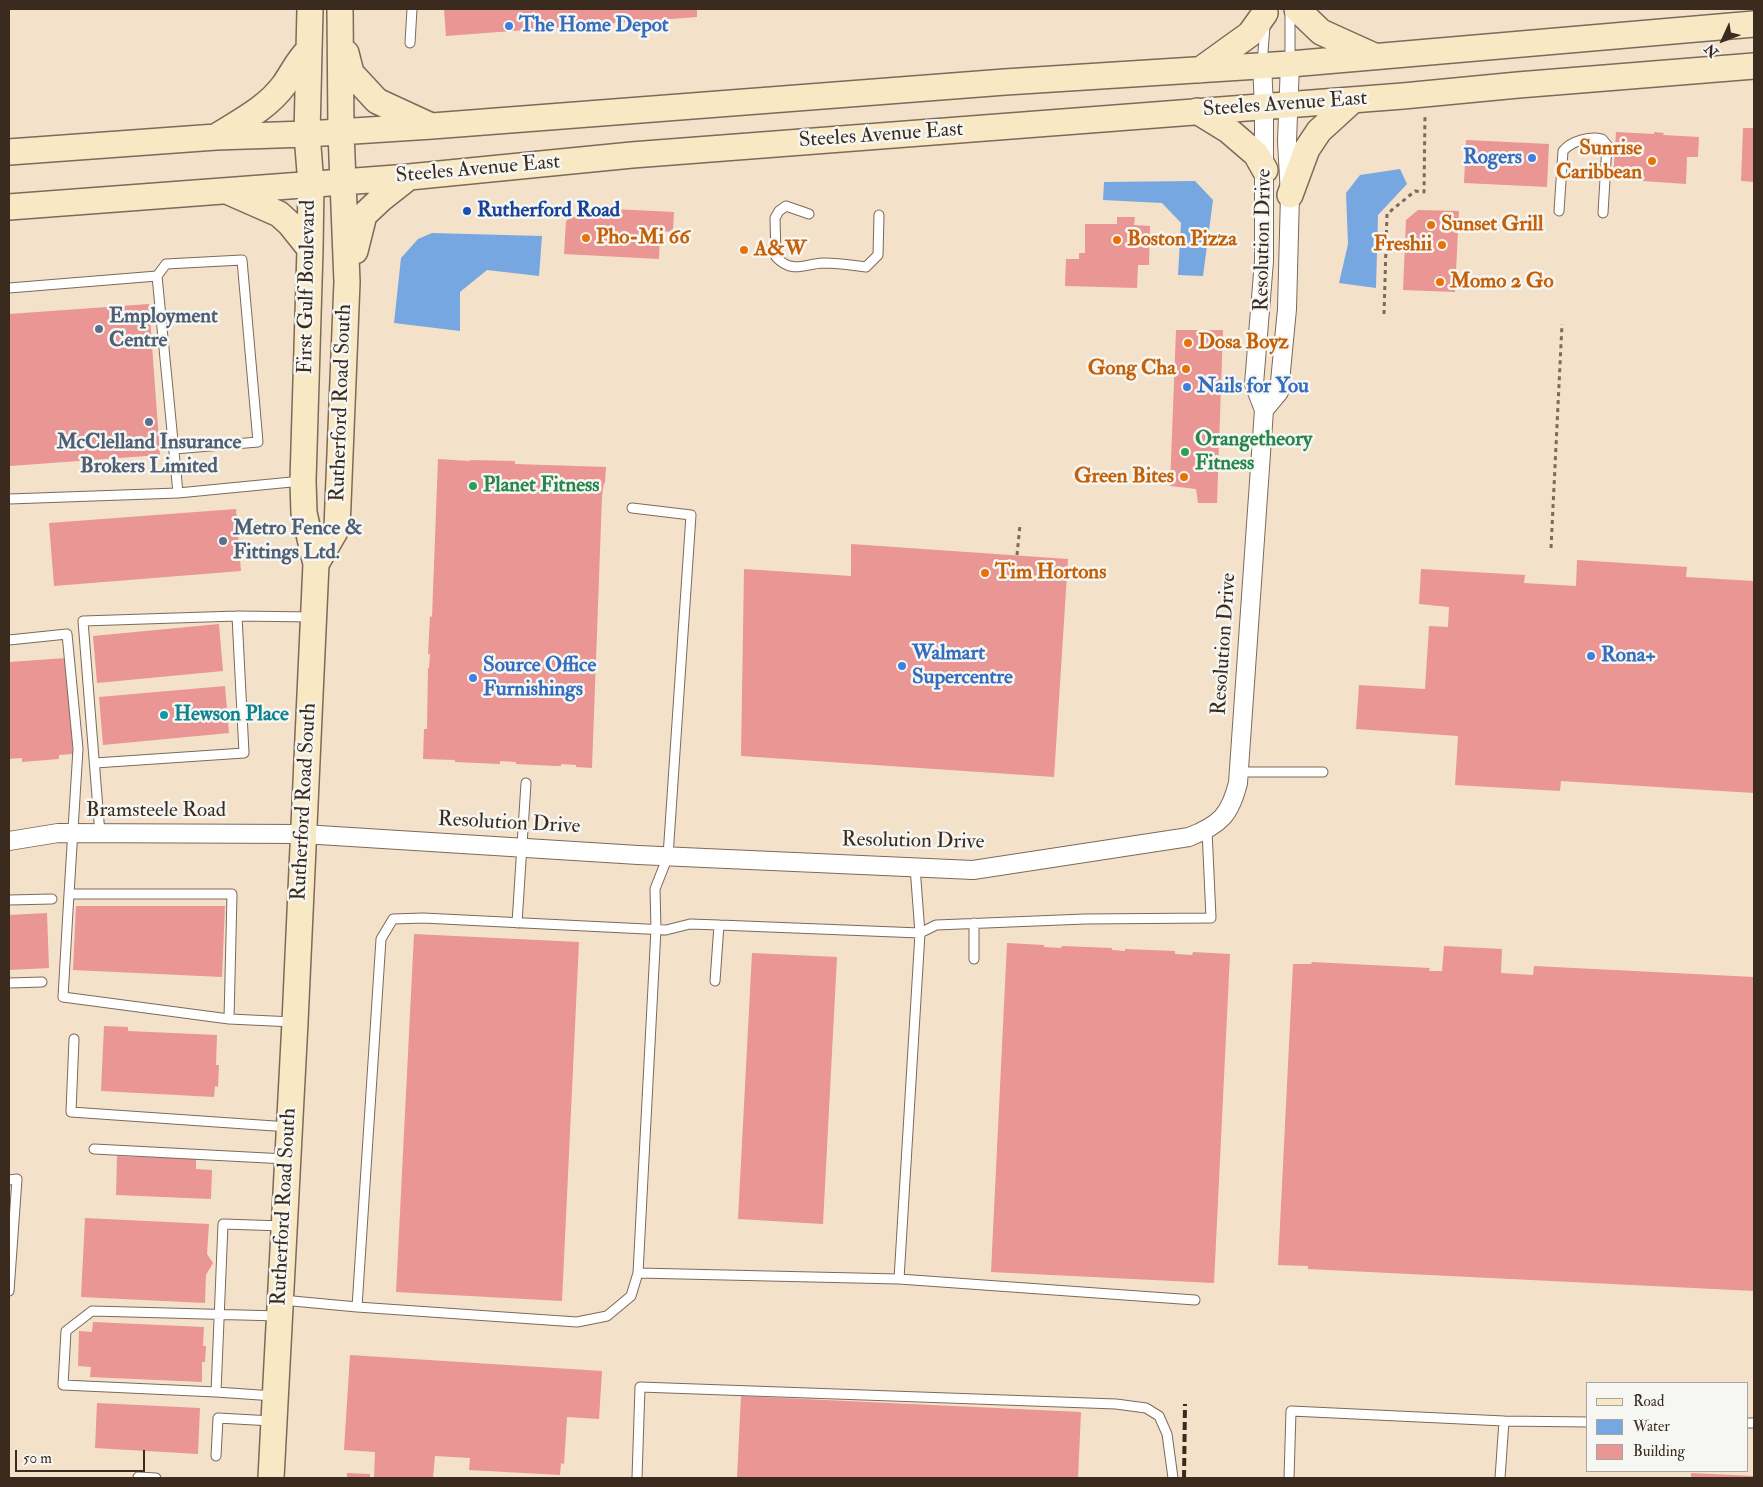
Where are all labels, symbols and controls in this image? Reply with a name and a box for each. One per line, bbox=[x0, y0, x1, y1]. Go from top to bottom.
place label: The Home Depot bbox=[519, 13, 669, 39]
north arrow bbox=[1698, 15, 1748, 65]
marker: The Home Depot bbox=[503, 20, 515, 32]
text: N bbox=[1701, 40, 1722, 61]
street label: Steeles Avenue East bbox=[1202, 87, 1368, 123]
street label: Steeles Avenue East bbox=[798, 118, 964, 154]
place label: Sunrise Caribbean bbox=[1556, 136, 1642, 186]
place label: Rogers bbox=[1463, 145, 1522, 171]
street label: Steeles Avenue East bbox=[395, 150, 561, 190]
marker: Rogers bbox=[1526, 152, 1538, 164]
marker: Sunrise Caribbean bbox=[1646, 155, 1658, 167]
street label: Resolution Drive bbox=[1250, 168, 1278, 312]
place label: Rutherford Road bbox=[477, 198, 620, 224]
street label: First Gulf Boulevard bbox=[294, 200, 322, 374]
marker: Rutherford Road bbox=[461, 205, 473, 217]
place label: Sunset Grill bbox=[1441, 212, 1543, 238]
marker: Sunset Grill bbox=[1425, 219, 1437, 231]
place label: Pho-Mi 66 bbox=[596, 225, 690, 251]
place label: Boston Pizza bbox=[1127, 227, 1237, 253]
marker: Pho-Mi 66 bbox=[580, 232, 592, 244]
place label: Freshii bbox=[1373, 232, 1432, 258]
marker: Boston Pizza bbox=[1111, 234, 1123, 246]
place label: A&W bbox=[754, 237, 806, 263]
marker: Freshii bbox=[1436, 239, 1448, 251]
marker: A&W bbox=[738, 244, 750, 256]
place label: Momo 2 Go bbox=[1450, 269, 1554, 295]
marker: Momo 2 Go bbox=[1434, 276, 1446, 288]
place label: Employment Centre bbox=[109, 304, 218, 354]
street label: Rutherford Road South bbox=[326, 304, 358, 502]
marker: Employment Centre bbox=[93, 323, 105, 335]
place label: Dosa Boyz bbox=[1198, 330, 1289, 356]
marker: Dosa Boyz bbox=[1182, 337, 1194, 349]
place label: Gong Cha bbox=[1088, 356, 1176, 382]
marker: Gong Cha bbox=[1180, 363, 1192, 375]
place label: Nails for You bbox=[1197, 374, 1309, 400]
marker: Nails for You bbox=[1181, 381, 1193, 393]
marker: McClelland Insurance Brokers Limited bbox=[143, 416, 155, 428]
place label: Orangetheory Fitness bbox=[1195, 427, 1312, 477]
place label: McClelland Insurance Brokers Limited bbox=[57, 430, 241, 480]
marker: Orangetheory Fitness bbox=[1179, 446, 1191, 458]
place label: Green Bites bbox=[1074, 464, 1174, 490]
marker: Green Bites bbox=[1178, 471, 1190, 483]
place label: Planet Fitness bbox=[483, 473, 599, 499]
marker: Planet Fitness bbox=[467, 480, 479, 492]
place label: Metro Fence & Fittings Ltd. bbox=[233, 516, 362, 566]
marker: Metro Fence & Fittings Ltd. bbox=[217, 535, 229, 547]
place label: Tim Hortons bbox=[995, 560, 1106, 586]
marker: Tim Hortons bbox=[979, 567, 991, 579]
street label: Resolution Drive bbox=[1207, 572, 1243, 716]
place label: Walmart Supercentre bbox=[912, 641, 1013, 691]
place label: Rona+ bbox=[1601, 643, 1656, 669]
marker: Rona+ bbox=[1585, 650, 1597, 662]
place label: Source Office Furnishings bbox=[483, 653, 596, 703]
marker: Walmart Supercentre bbox=[896, 660, 908, 672]
marker: Source Office Furnishings bbox=[467, 672, 479, 684]
place label: Hewson Place bbox=[174, 702, 289, 728]
street label: Rutherford Road South bbox=[287, 702, 323, 902]
marker: Hewson Place bbox=[158, 709, 170, 721]
street label: Bramsteele Road bbox=[86, 798, 226, 824]
street label: Resolution Drive bbox=[437, 808, 581, 840]
street label: Resolution Drive bbox=[841, 828, 985, 856]
street label: Rutherford Road South bbox=[267, 1107, 303, 1307]
legend bbox=[1586, 1382, 1748, 1472]
text: Road bbox=[1633, 1392, 1664, 1411]
text: Water bbox=[1633, 1417, 1670, 1436]
scale bar bbox=[18, 1440, 148, 1472]
text: Building bbox=[1633, 1442, 1685, 1461]
text: 50 m bbox=[23, 1449, 52, 1468]

